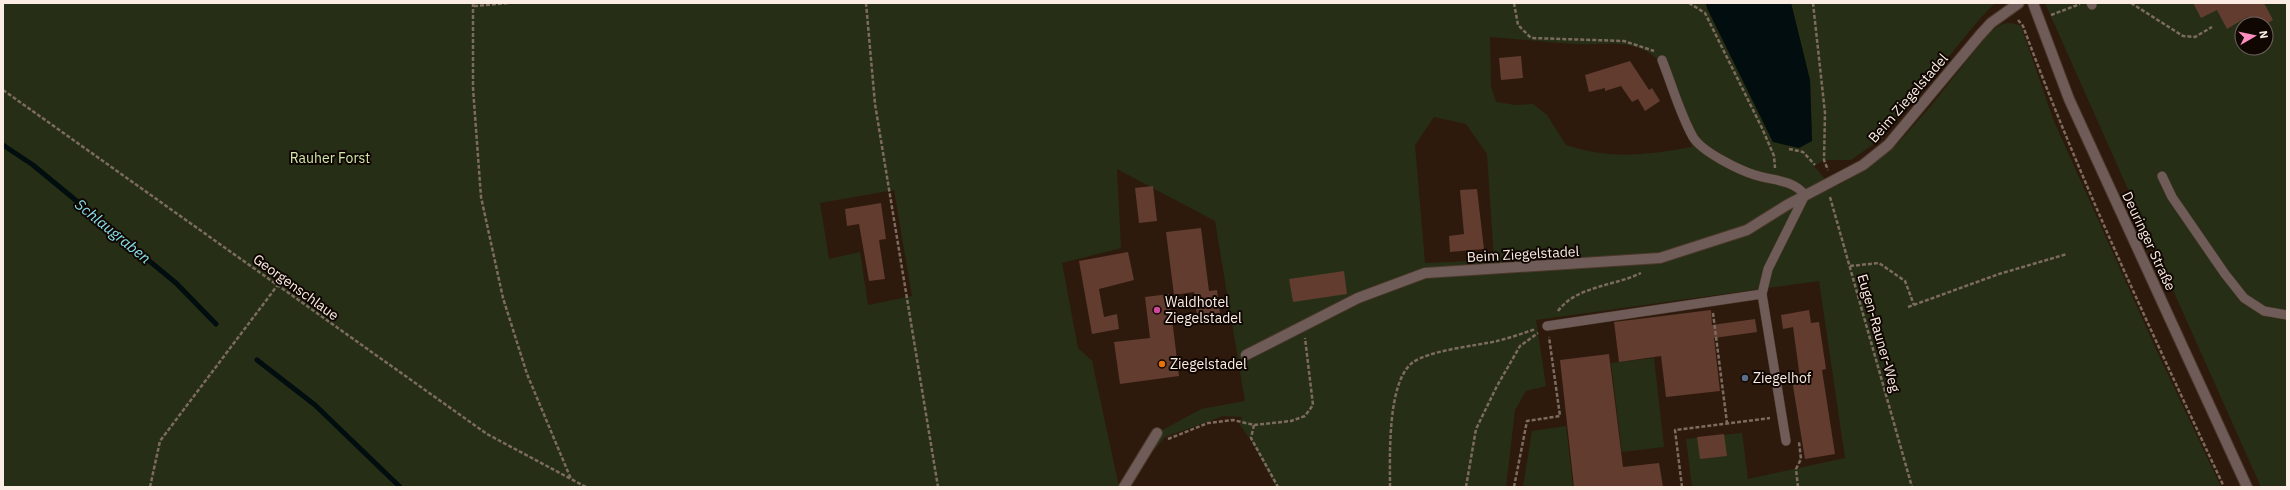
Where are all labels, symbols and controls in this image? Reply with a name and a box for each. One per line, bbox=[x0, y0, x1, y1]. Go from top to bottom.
north arrow bbox=[2234, 16, 2274, 56]
text: N bbox=[2256, 29, 2271, 39]
street label: Beim Ziegelstadel bbox=[1864, 49, 1952, 146]
park label: Rauher Forst bbox=[290, 149, 370, 167]
street label: Deuringer Straße bbox=[2118, 189, 2180, 294]
water label: Schlaugraben bbox=[71, 195, 155, 267]
street label: Beim Ziegelstadel bbox=[1466, 242, 1580, 266]
street label: Georgenschlaue bbox=[250, 250, 343, 324]
street label: Eugen-Rauner-Weg bbox=[1854, 272, 1905, 395]
place label: Waldhotel Ziegelstadel bbox=[1165, 293, 1242, 327]
marker: Waldhotel Ziegelstadel bbox=[1152, 305, 1162, 315]
place label: Ziegelstadel bbox=[1170, 355, 1247, 373]
marker: Ziegelstadel bbox=[1157, 359, 1167, 369]
place label: Ziegelhof bbox=[1753, 369, 1812, 387]
marker: Ziegelhof bbox=[1740, 373, 1750, 383]

